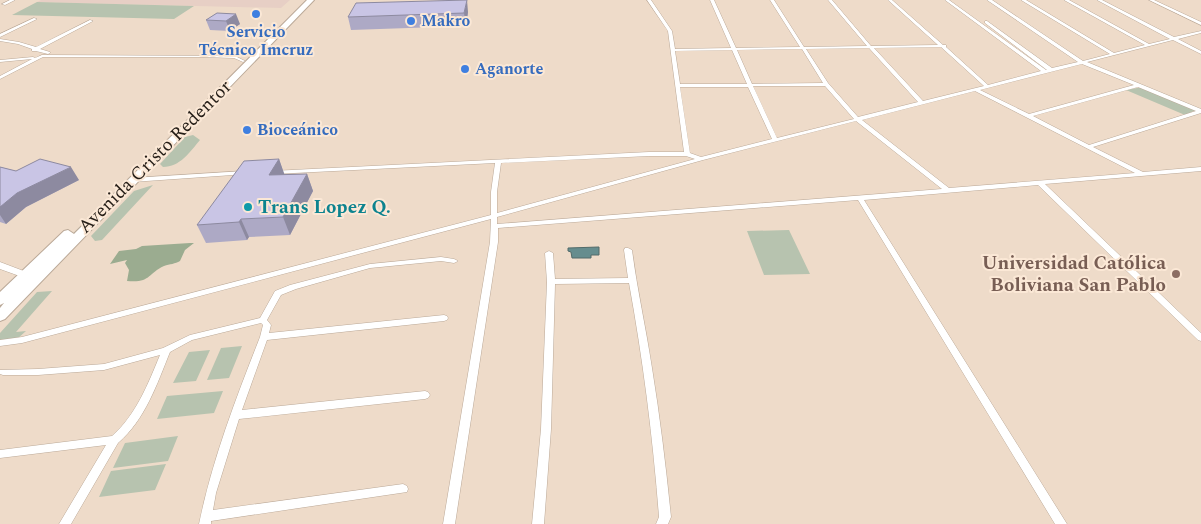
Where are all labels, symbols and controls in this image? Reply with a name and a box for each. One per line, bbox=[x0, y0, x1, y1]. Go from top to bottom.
marker: Servicio Técnico Imcruz bbox=[250, 8, 262, 20]
place label: Makro bbox=[421, 9, 471, 33]
marker: Makro bbox=[405, 15, 417, 27]
place label: Servicio Técnico Imcruz bbox=[199, 20, 313, 62]
place label: Aganorte bbox=[475, 57, 543, 81]
marker: Aganorte bbox=[459, 63, 471, 75]
street label: Avenida Cristo Redentor bbox=[71, 73, 239, 241]
place label: Bioceánico bbox=[257, 118, 338, 142]
marker: Bioceánico bbox=[241, 124, 253, 136]
place label: Trans Lopez Q. bbox=[258, 193, 391, 222]
marker: Trans Lopez Q. bbox=[242, 201, 254, 213]
place label: Universidad Católica Boliviana San Pablo bbox=[982, 249, 1166, 300]
marker: Universidad Católica Boliviana San Pablo bbox=[1170, 268, 1182, 280]

